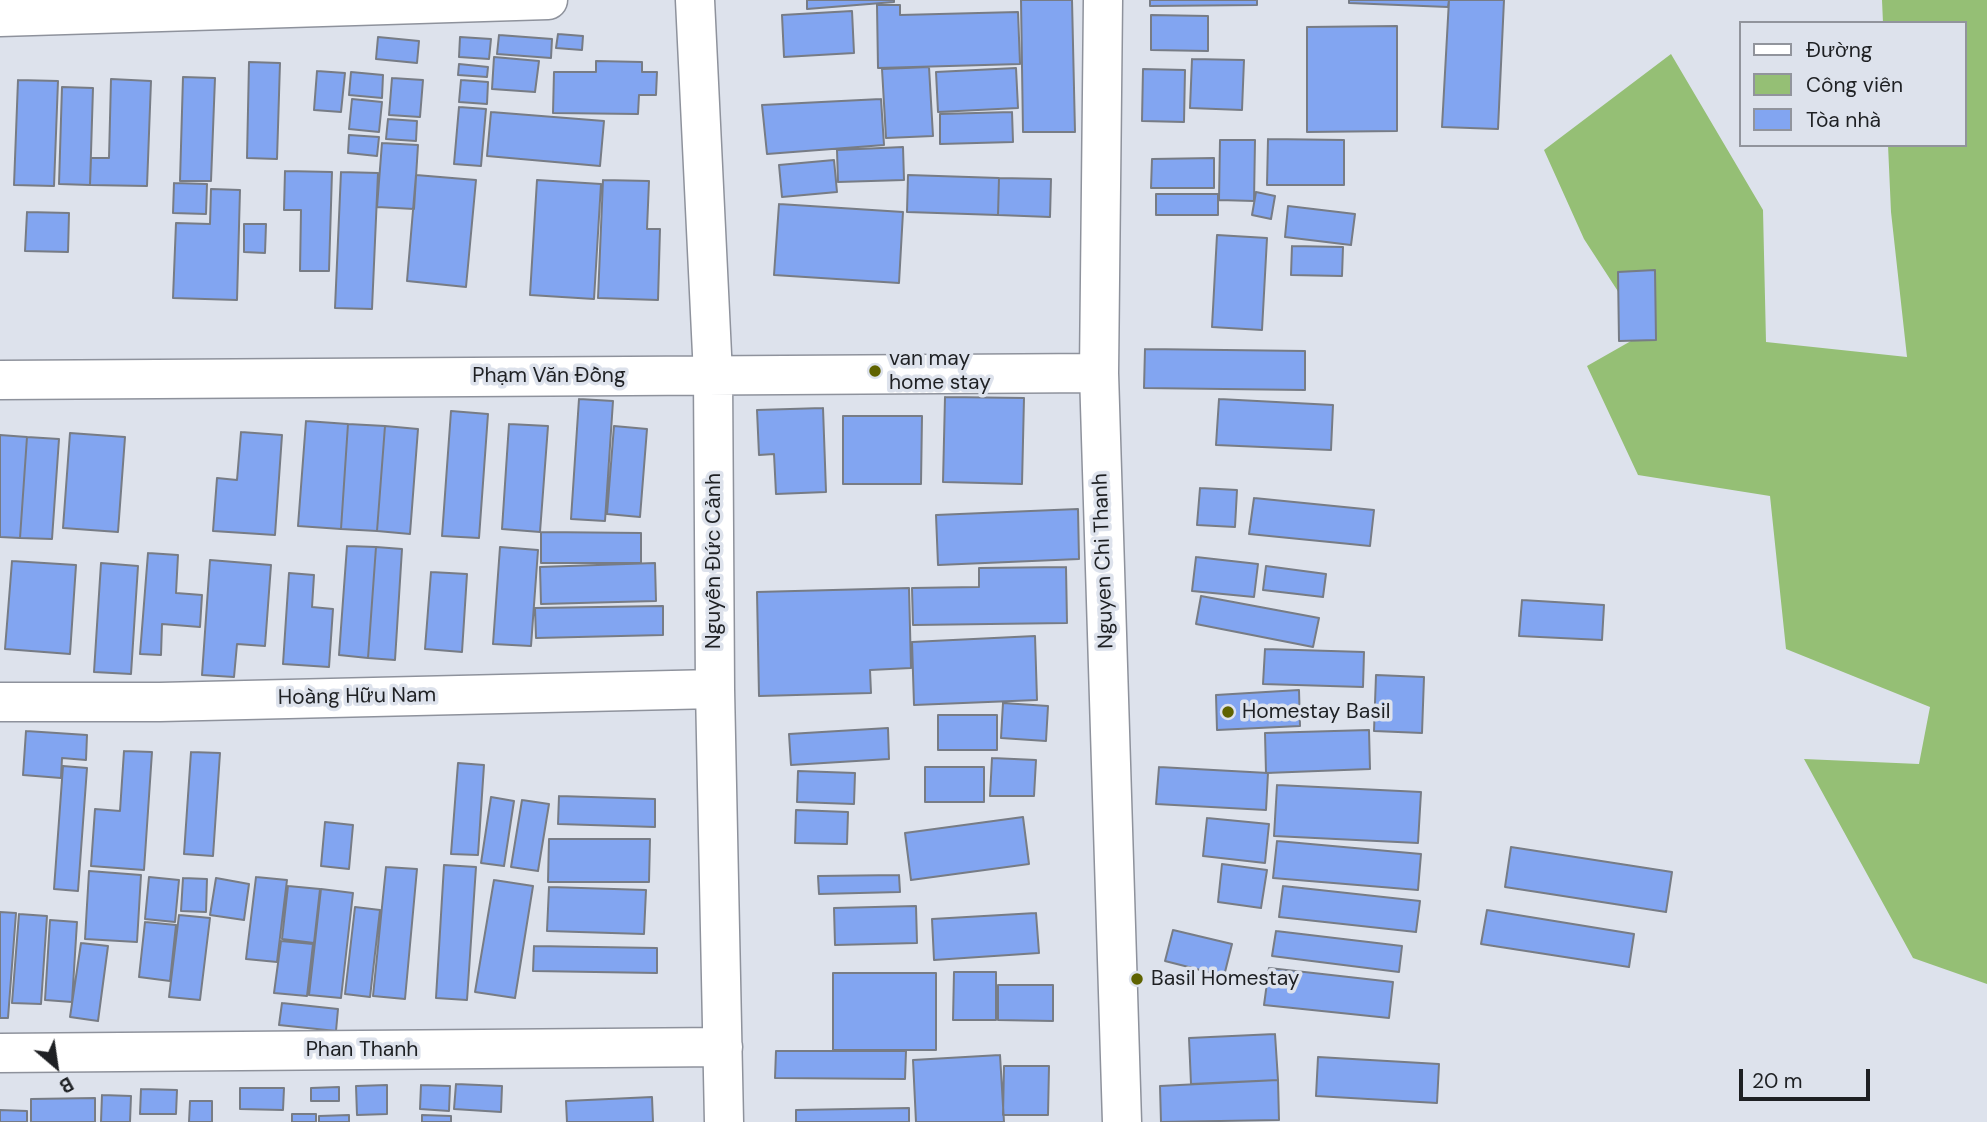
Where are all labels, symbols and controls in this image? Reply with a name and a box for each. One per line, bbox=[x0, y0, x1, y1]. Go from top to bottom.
legend bbox=[1738, 21, 1966, 147]
text: Đường bbox=[1806, 36, 1873, 64]
text: Công viên bbox=[1806, 71, 1903, 99]
text: Tòa nhà bbox=[1806, 106, 1881, 134]
place label: van may home stay bbox=[889, 346, 991, 396]
street label: Phạm Văn Đồng bbox=[472, 363, 626, 389]
marker: van may home stay bbox=[867, 363, 883, 379]
street label: Nguyễn Đức Cảnh bbox=[701, 473, 727, 649]
street label: Nguyen Chi Thanh bbox=[1088, 473, 1120, 649]
street label: Hoàng Hữu Nam bbox=[278, 683, 436, 711]
place label: Homestay Basil bbox=[1242, 699, 1390, 725]
marker: Homestay Basil bbox=[1220, 704, 1236, 720]
place label: Basil Homestay bbox=[1151, 966, 1299, 992]
marker: Basil Homestay bbox=[1129, 971, 1145, 987]
north arrow bbox=[21, 1031, 91, 1101]
street label: Phan Thanh bbox=[306, 1037, 418, 1063]
scale bar bbox=[1742, 1056, 1873, 1100]
text: 20 m bbox=[1752, 1067, 1803, 1095]
text: B bbox=[55, 1071, 78, 1099]

